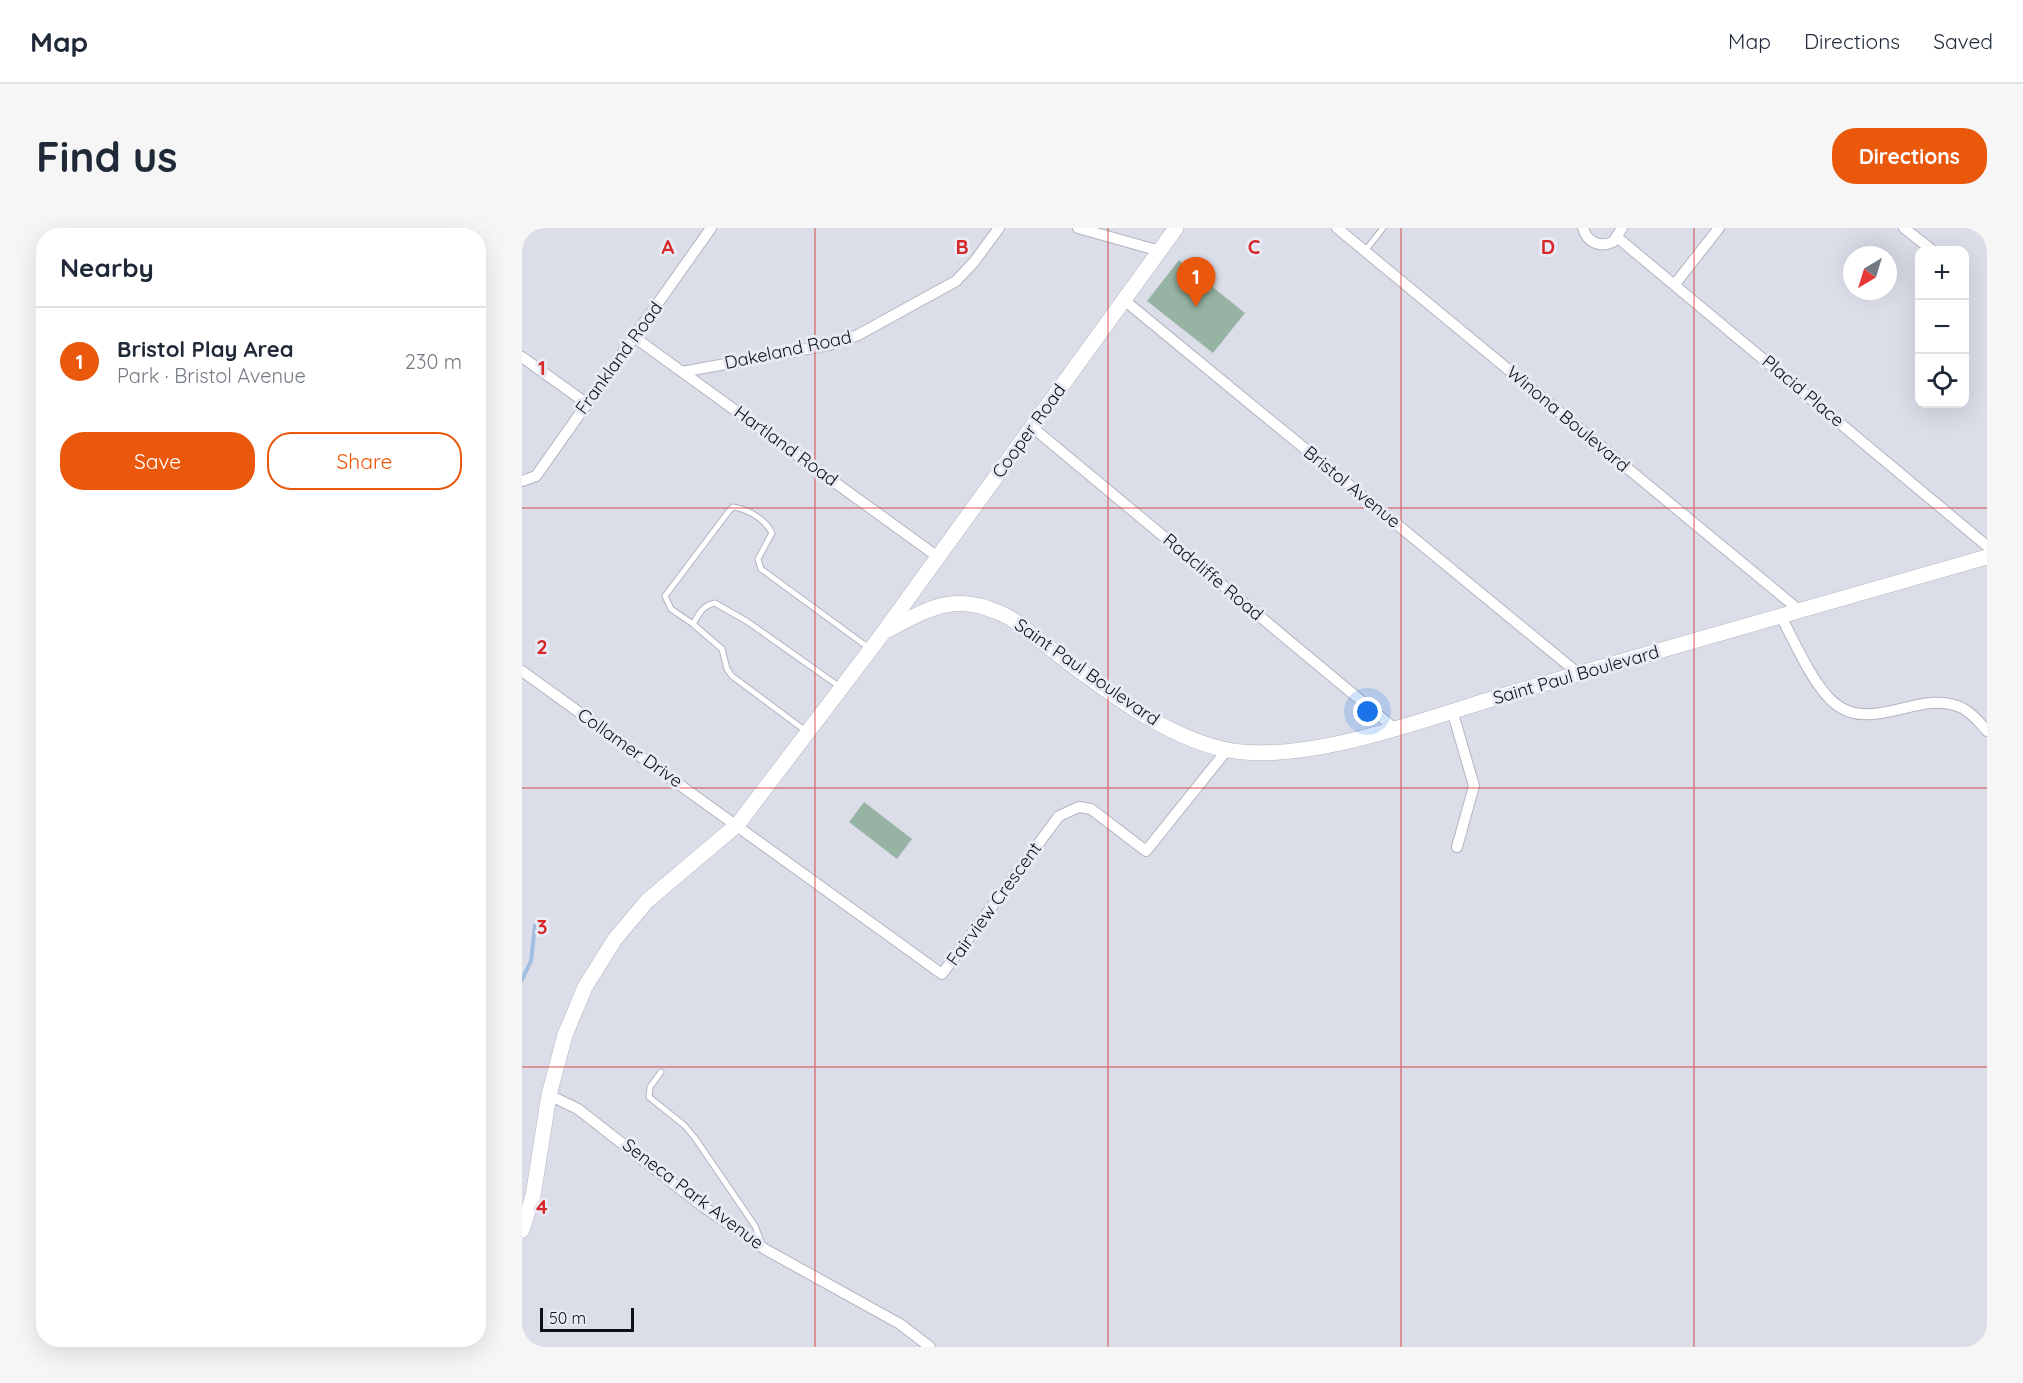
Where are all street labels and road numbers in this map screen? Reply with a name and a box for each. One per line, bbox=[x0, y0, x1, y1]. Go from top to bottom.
street label: Frankland Road bbox=[570, 297, 667, 418]
street label: Dakeland Road bbox=[722, 325, 853, 374]
street label: Placid Place bbox=[1758, 350, 1849, 432]
street label: Winona Boulevard bbox=[1502, 360, 1634, 477]
street label: Cooper Road bbox=[987, 379, 1071, 482]
street label: Hartland Road bbox=[730, 400, 843, 491]
street label: Bristol Avenue bbox=[1299, 440, 1406, 533]
street label: Radcliffe Road bbox=[1158, 528, 1268, 625]
street label: Saint Paul Boulevard bbox=[1010, 613, 1164, 730]
street label: Saint Paul Boulevard bbox=[1490, 640, 1662, 709]
street label: Collamer Drive bbox=[573, 703, 687, 792]
street label: Fairview Crescent bbox=[941, 837, 1046, 970]
street label: Seneca Park Avenue bbox=[618, 1133, 768, 1254]

